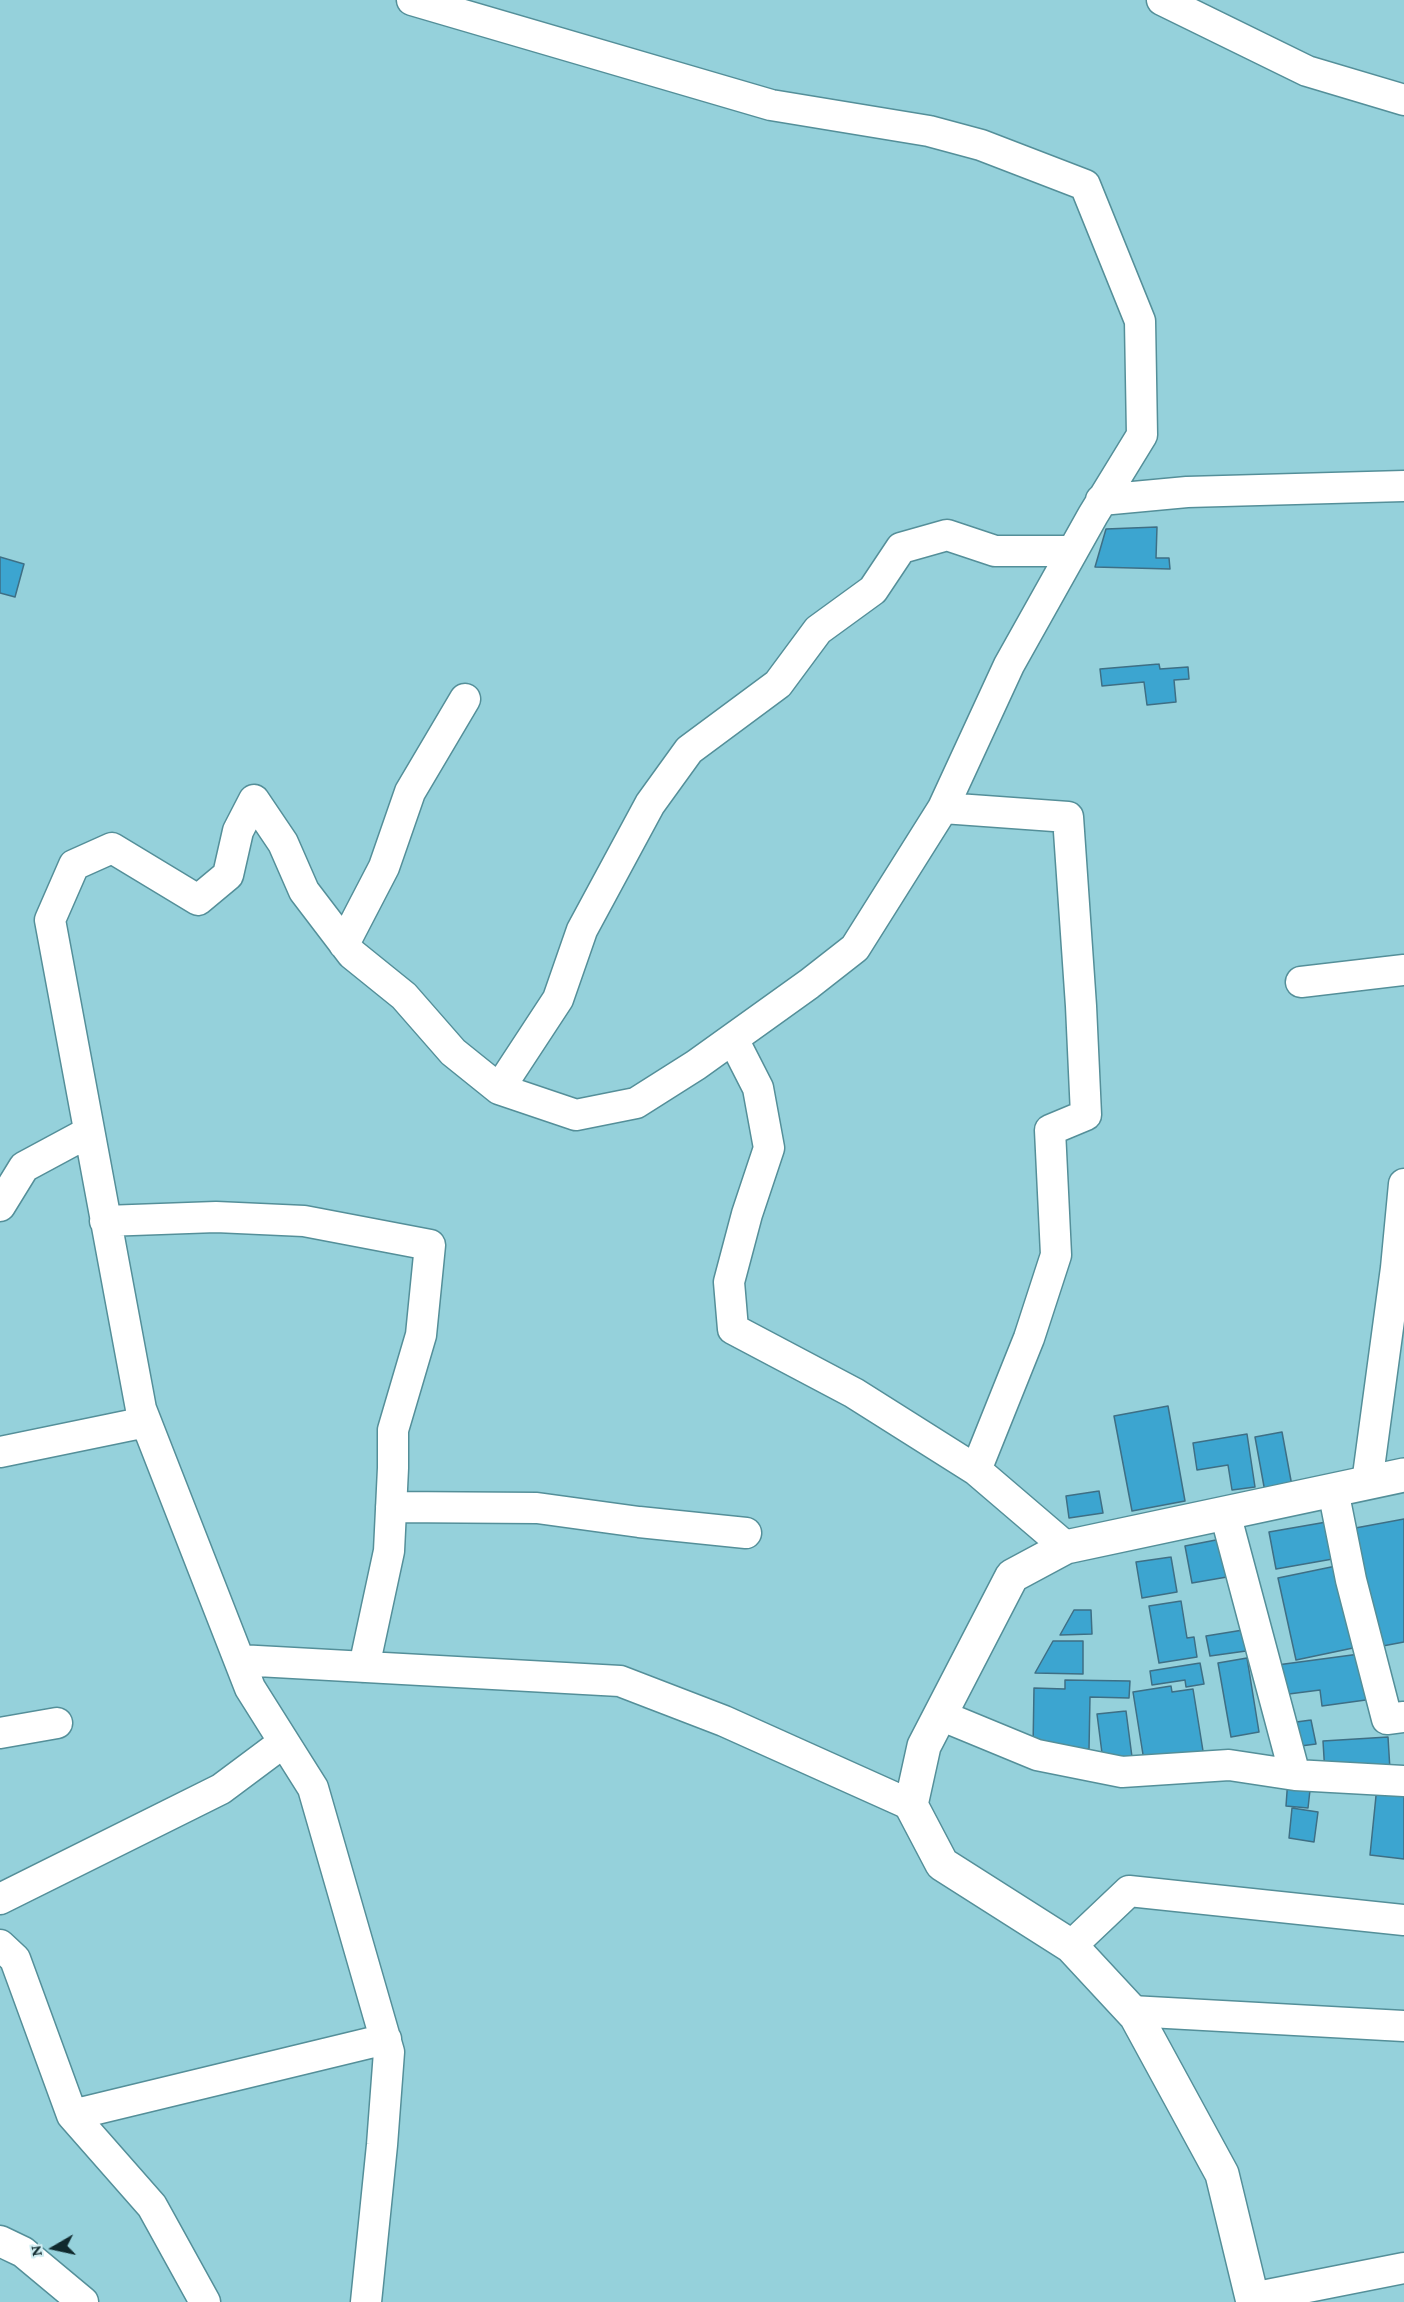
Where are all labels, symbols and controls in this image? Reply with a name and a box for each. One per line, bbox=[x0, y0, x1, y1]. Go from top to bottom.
north arrow bbox=[24, 2218, 84, 2278]
text: N bbox=[26, 2244, 45, 2258]

